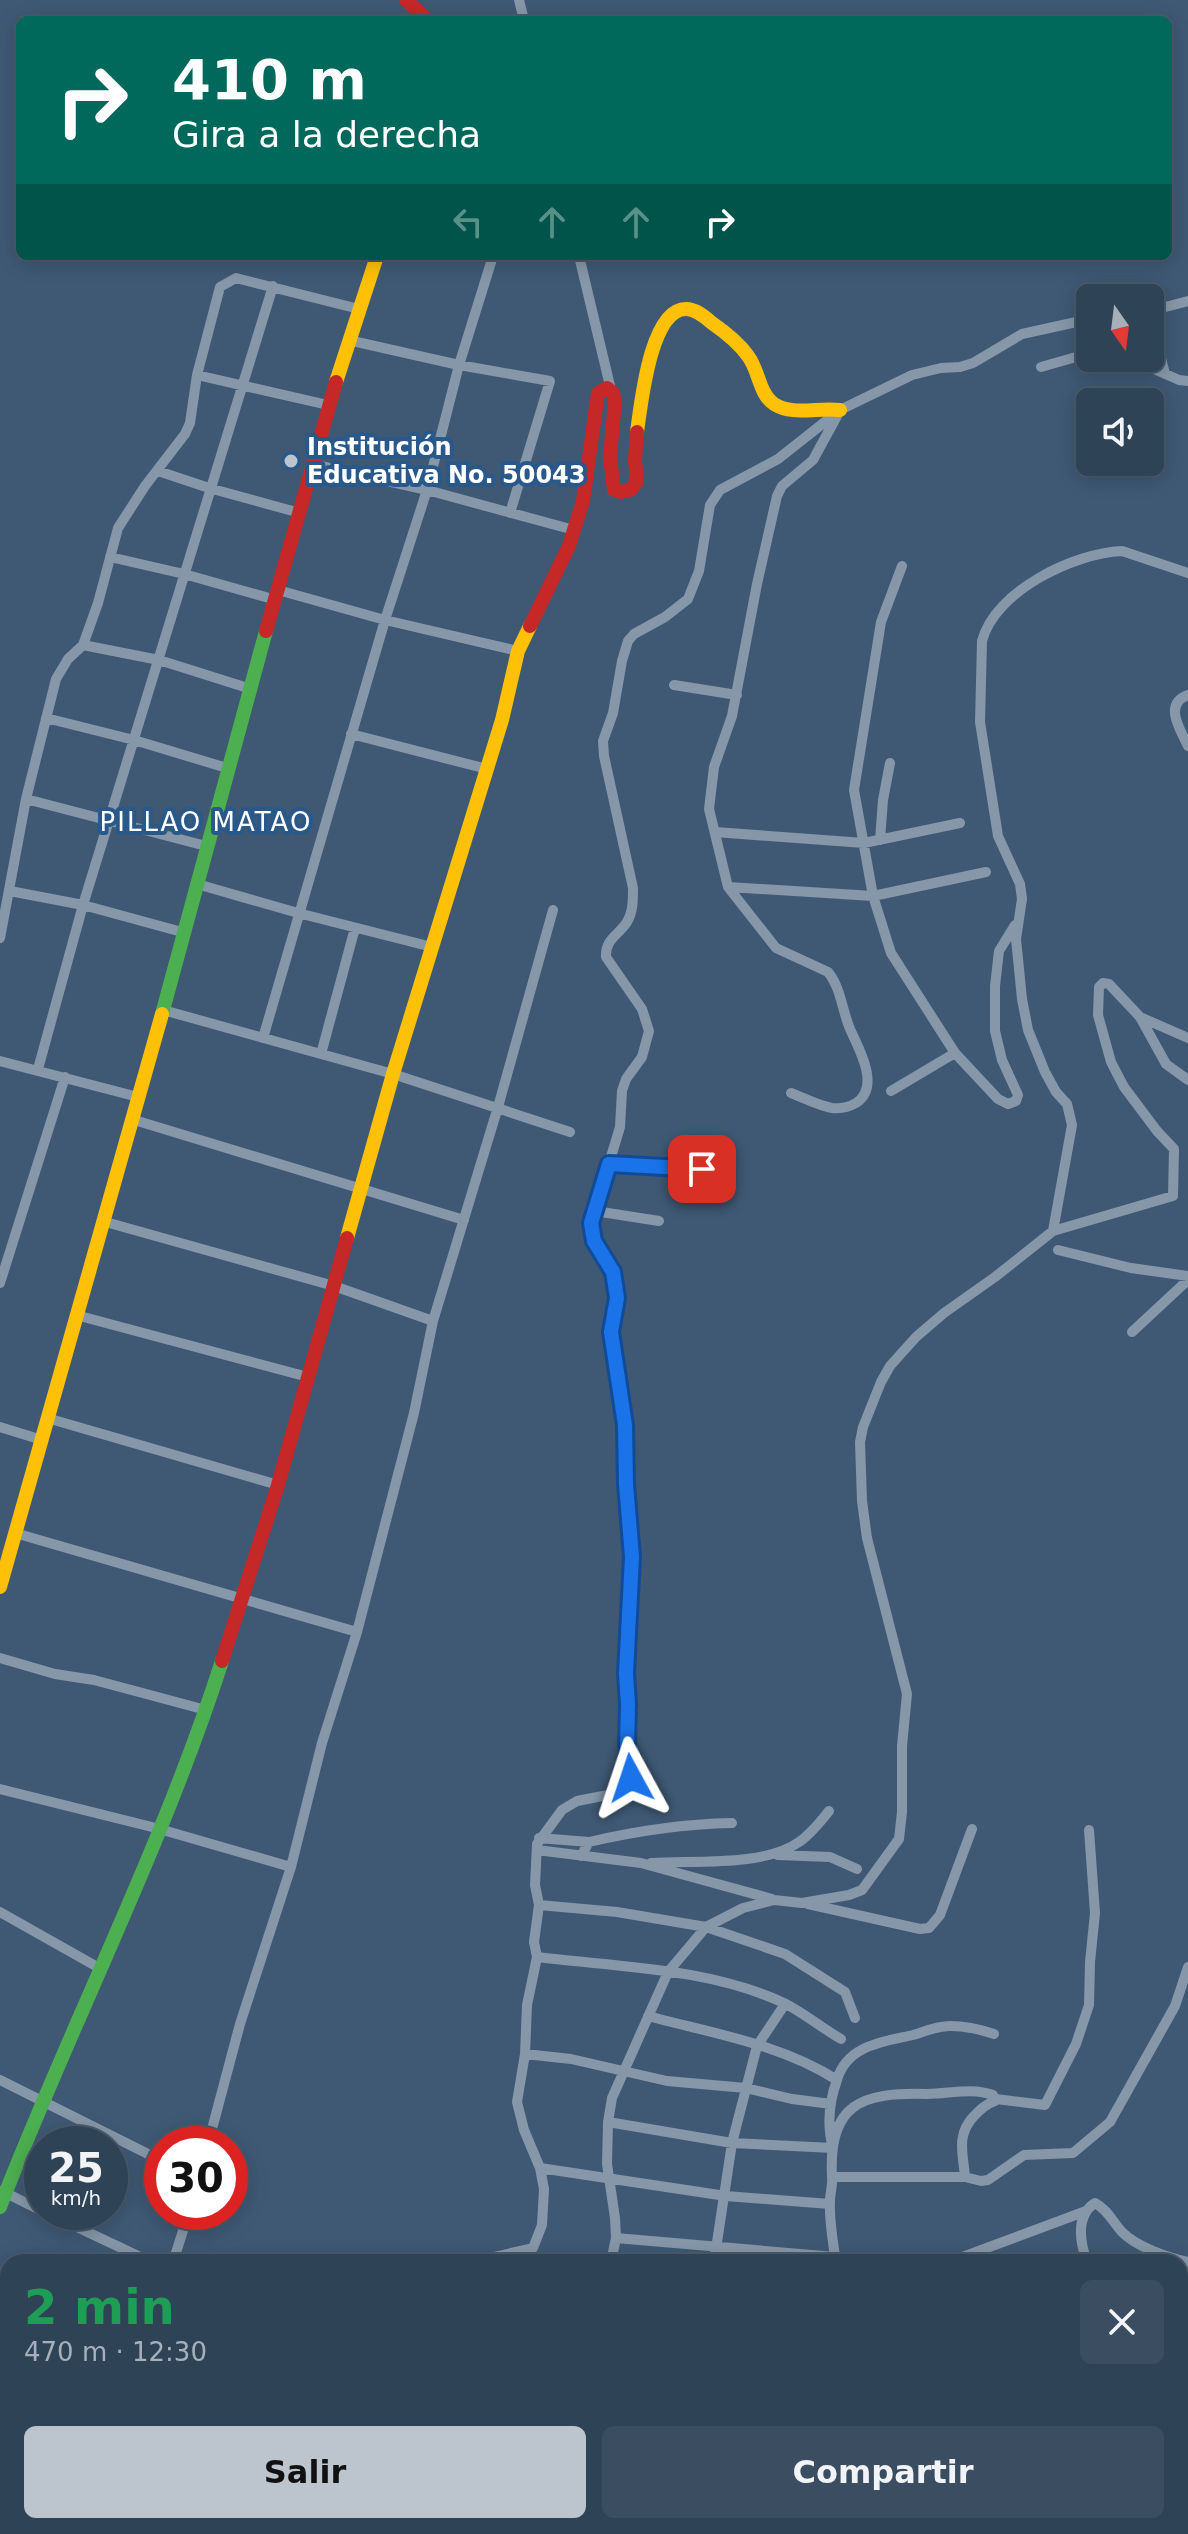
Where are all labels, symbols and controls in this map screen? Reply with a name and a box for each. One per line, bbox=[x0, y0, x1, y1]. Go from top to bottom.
text: 410 m bbox=[172, 47, 367, 112]
icon: right bbox=[40, 48, 144, 152]
text: Gira a la derecha bbox=[172, 114, 481, 155]
icon: left bbox=[446, 200, 490, 244]
icon: ahead bbox=[530, 200, 574, 244]
icon: ahead bbox=[614, 200, 658, 244]
icon: right bbox=[698, 200, 742, 244]
north arrow bbox=[1076, 284, 1164, 372]
map controls bbox=[1076, 284, 1164, 476]
button: sound bbox=[1076, 388, 1164, 476]
place label: Institución Educativa No. 50043 bbox=[307, 433, 586, 489]
marker: Institución Educativa No. 50043 bbox=[282, 452, 300, 470]
district label: PILLAO MATAO bbox=[100, 807, 312, 837]
pin bbox=[668, 1135, 736, 1203]
icon: arrive bbox=[680, 1147, 724, 1191]
position arrow bbox=[589, 1736, 673, 1820]
speed limit sign: 30 bbox=[144, 2126, 248, 2230]
text: 25 bbox=[48, 2145, 104, 2191]
text: km/h bbox=[51, 2186, 101, 2210]
text: 2 min bbox=[24, 2279, 175, 2335]
button: close bbox=[1080, 2280, 1164, 2364]
text: 470 m · 12:30 bbox=[24, 2337, 207, 2367]
button: Salir bbox=[24, 2426, 586, 2518]
button: Compartir bbox=[602, 2426, 1164, 2518]

